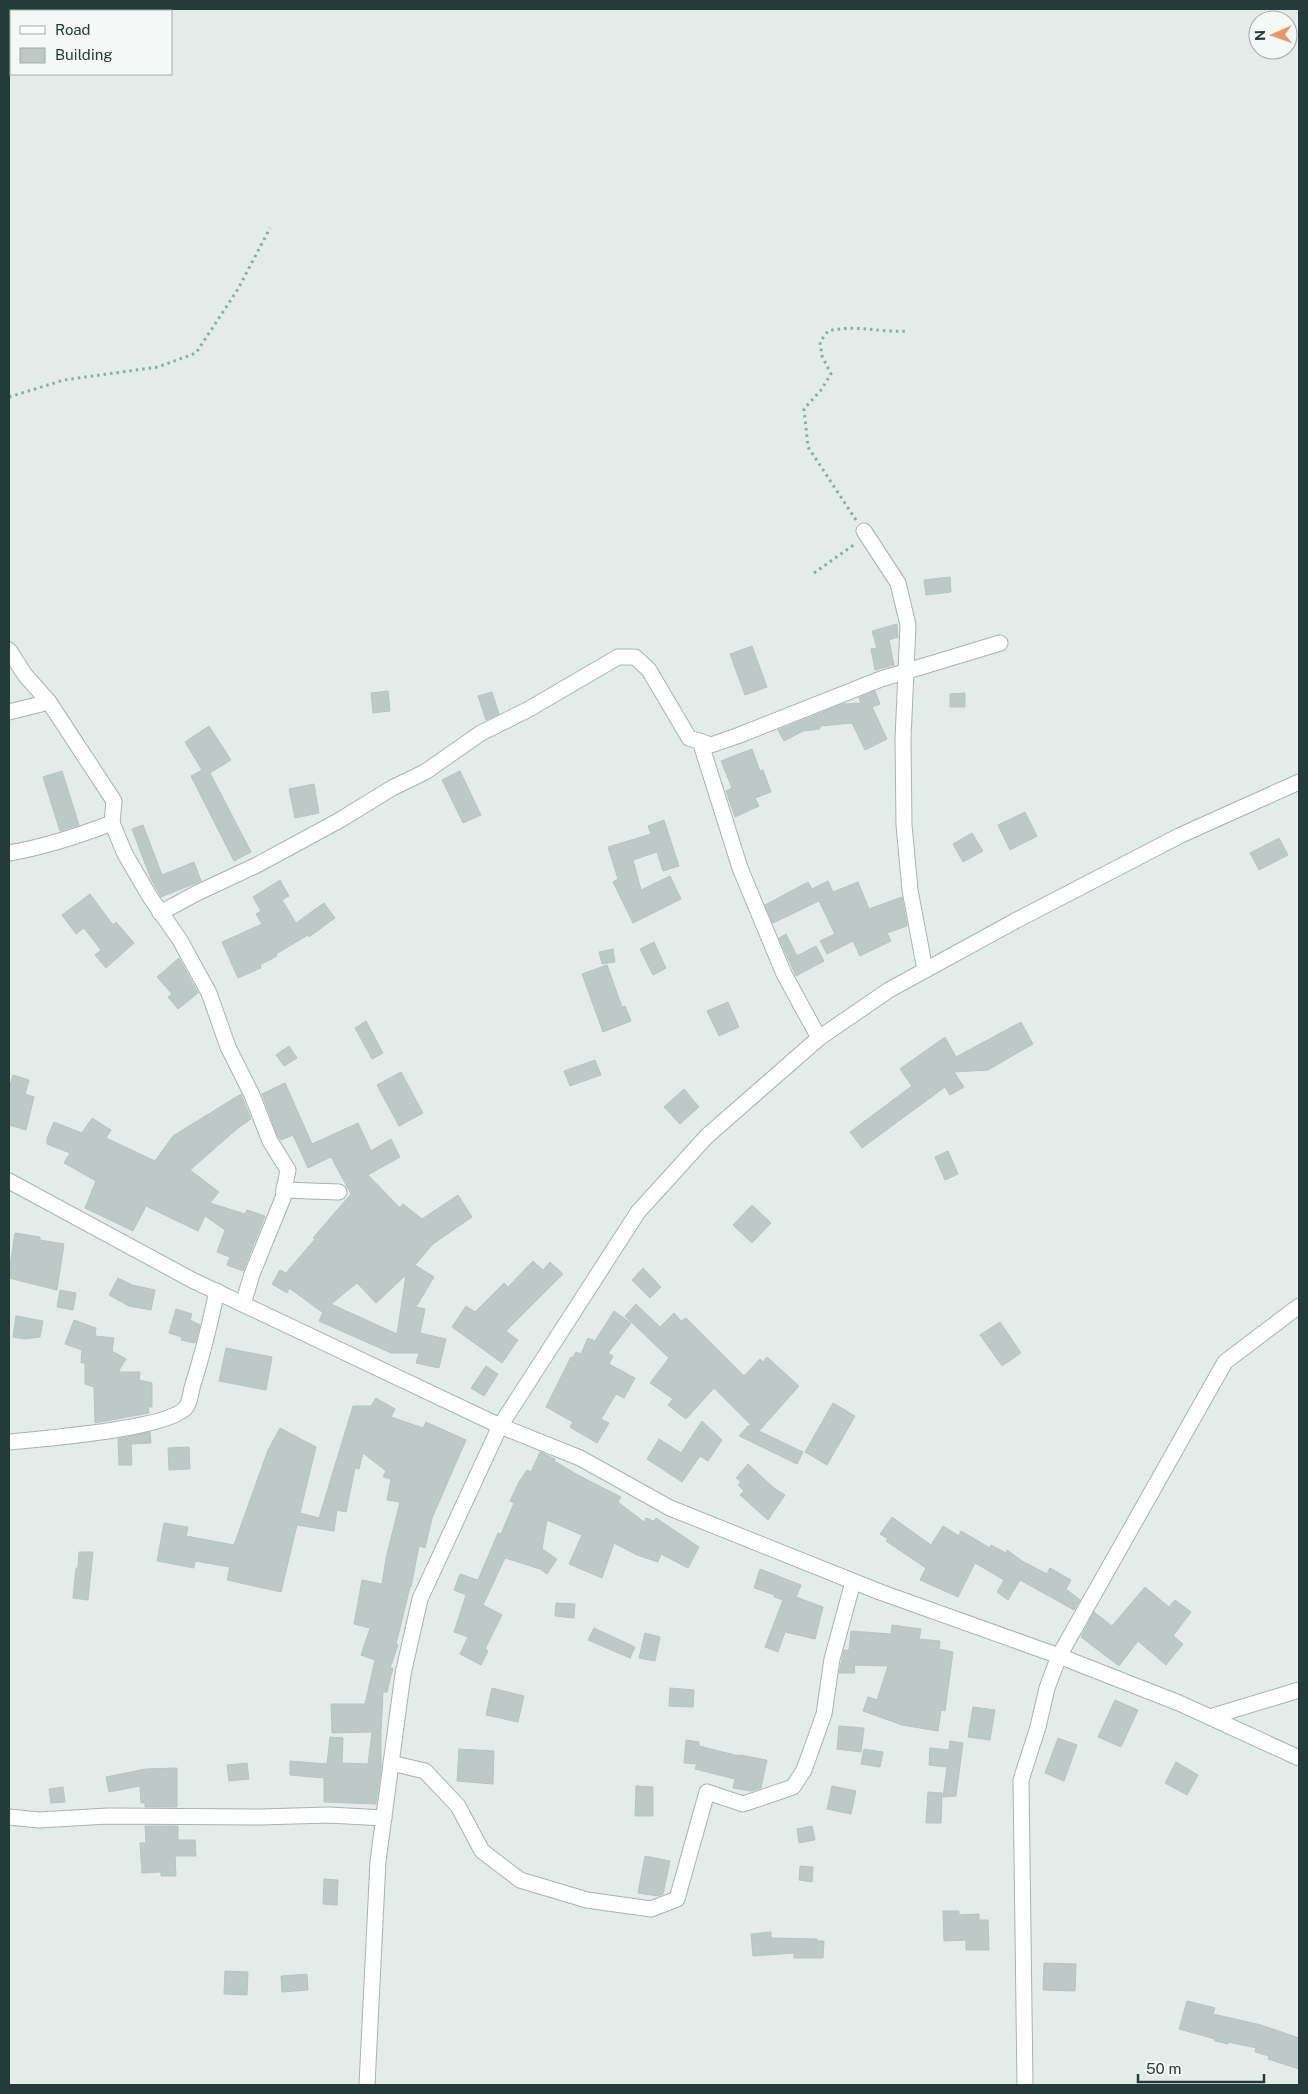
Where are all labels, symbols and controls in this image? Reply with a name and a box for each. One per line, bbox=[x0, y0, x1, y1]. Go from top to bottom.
legend bbox=[10, 10, 172, 75]
north arrow bbox=[1248, 10, 1298, 60]
text: Road bbox=[55, 21, 91, 38]
text: N bbox=[1252, 30, 1268, 41]
text: Building bbox=[55, 46, 113, 63]
scale bar bbox=[1138, 2052, 1264, 2084]
text: 50 m bbox=[1146, 2060, 1181, 2077]

